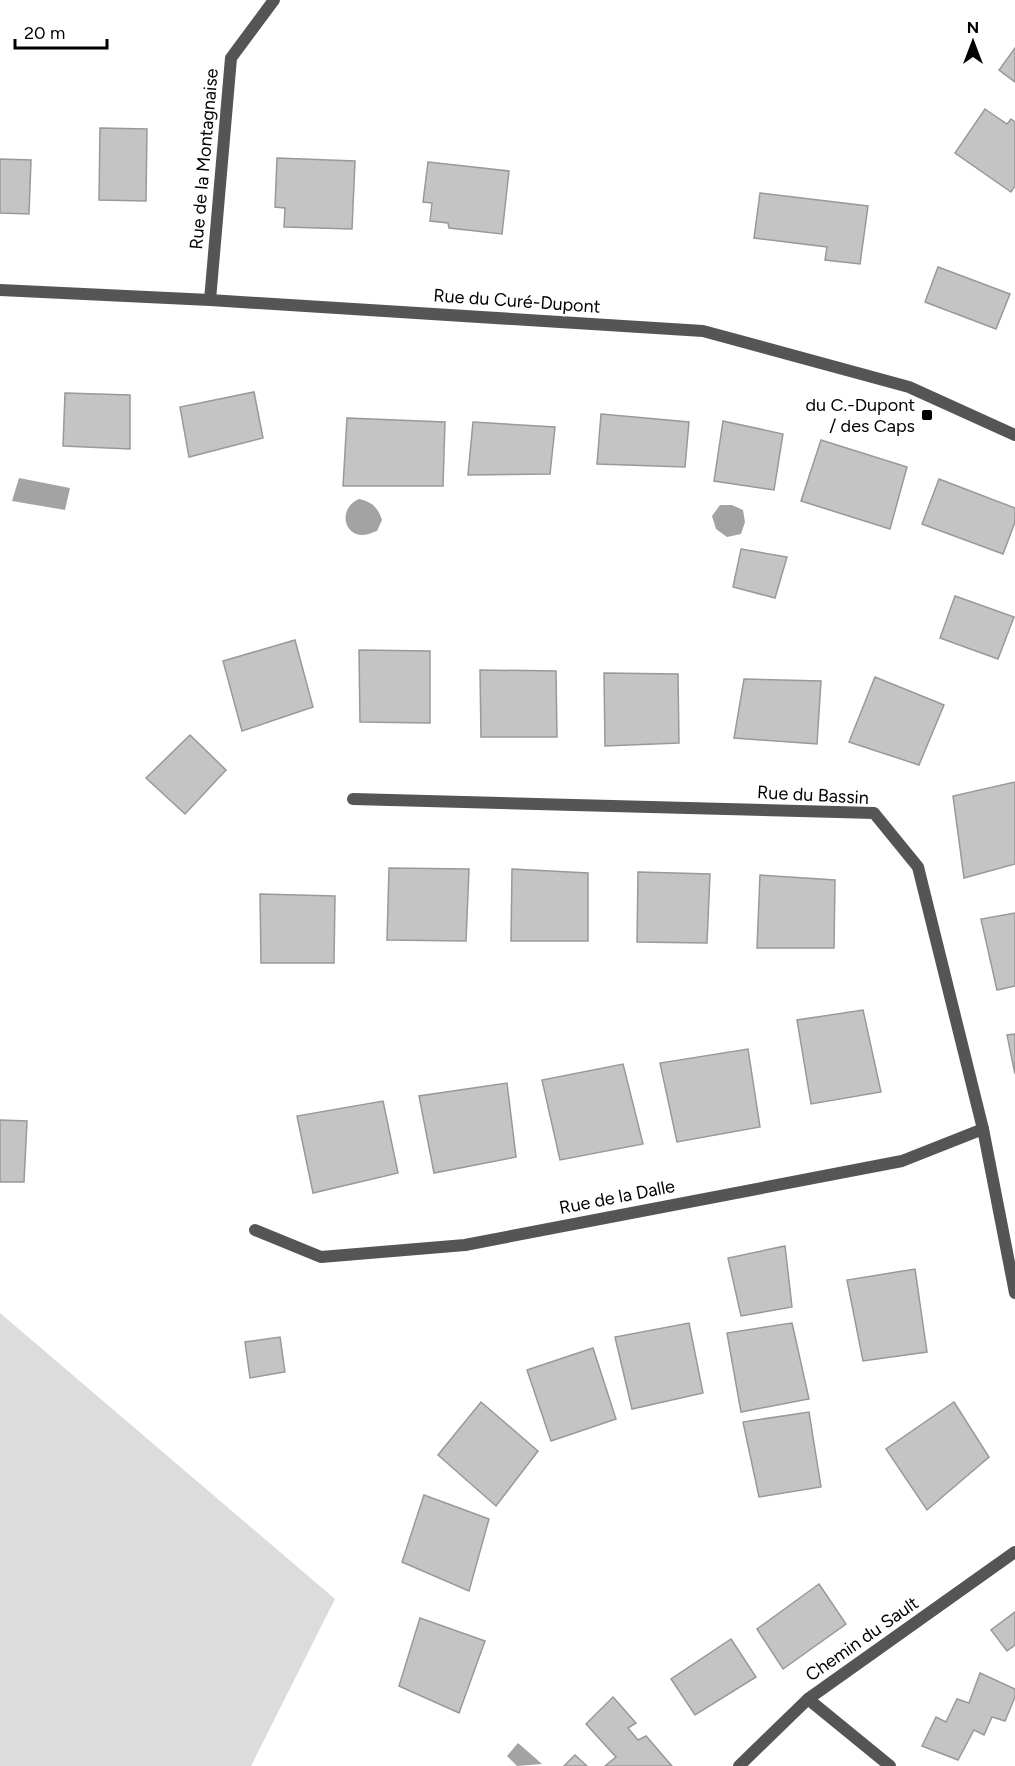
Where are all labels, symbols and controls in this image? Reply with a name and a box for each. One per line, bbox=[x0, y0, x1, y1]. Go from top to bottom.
scale bar bbox=[15, 12, 106, 50]
north arrow bbox=[943, 12, 1003, 72]
text: N bbox=[967, 18, 979, 37]
text: 20 m bbox=[24, 22, 65, 44]
street label: Rue de la Montagnaise bbox=[185, 67, 223, 251]
street label: Rue du Curé-Dupont bbox=[433, 284, 601, 318]
place label: du C.-Dupont / des Caps bbox=[805, 394, 915, 437]
marker: du C.-Dupont / des Caps bbox=[920, 408, 934, 422]
street label: Rue du Bassin bbox=[757, 781, 869, 809]
street label: Rue de la Dalle bbox=[557, 1175, 677, 1219]
street label: Chemin du Sault bbox=[801, 1592, 923, 1686]

